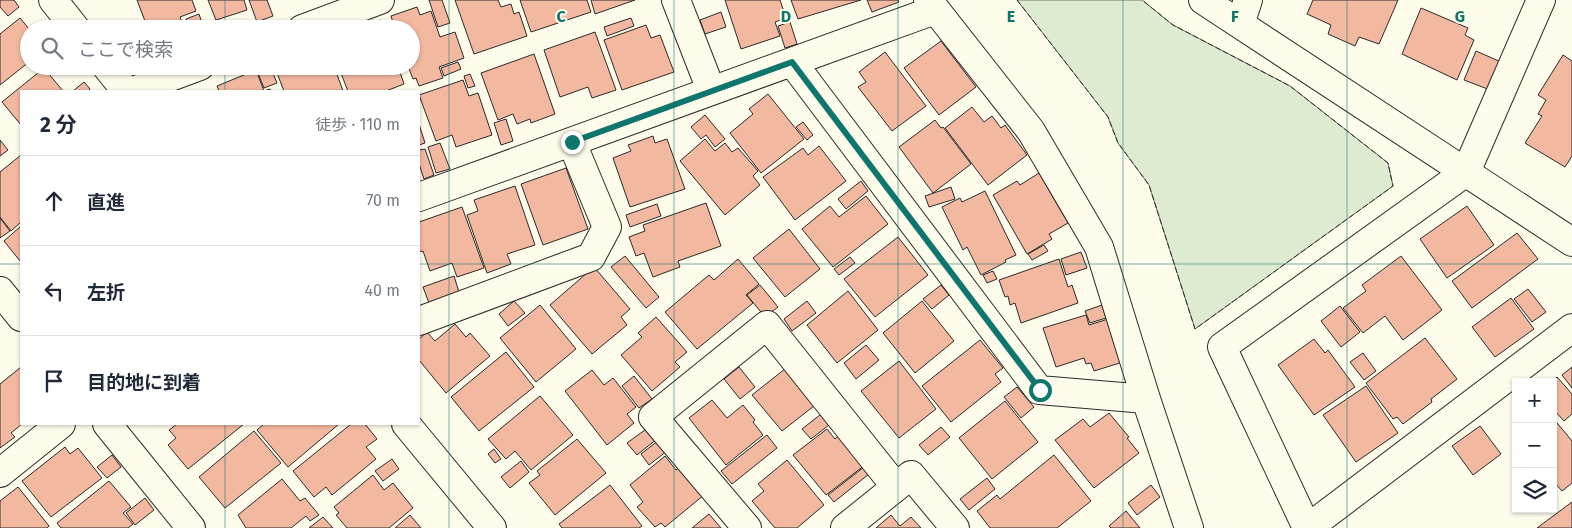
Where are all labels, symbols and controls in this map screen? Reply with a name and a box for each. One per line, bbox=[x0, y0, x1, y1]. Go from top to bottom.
text: C bbox=[556, 7, 566, 26]
text: D bbox=[781, 7, 791, 26]
text: E bbox=[1007, 7, 1015, 26]
text: F bbox=[1231, 7, 1239, 26]
text: G bbox=[1455, 7, 1465, 26]
search box bbox=[20, 20, 420, 75]
icon: search bbox=[38, 34, 66, 62]
text: ここで検索 bbox=[78, 38, 173, 61]
text: 2 分 bbox=[40, 112, 77, 138]
text: 徒歩 · 110 m bbox=[315, 115, 400, 134]
route end bbox=[561, 131, 584, 154]
icon: ahead bbox=[40, 187, 68, 215]
text: 直進 bbox=[87, 191, 125, 214]
text: 70 m bbox=[366, 191, 400, 210]
icon: left bbox=[40, 277, 68, 305]
text: 左折 bbox=[87, 281, 125, 304]
text: 40 m bbox=[365, 281, 400, 300]
icon: arrive bbox=[40, 367, 68, 395]
text: 目的地に到着 bbox=[87, 371, 201, 394]
map controls bbox=[1512, 378, 1557, 513]
button: + bbox=[1512, 378, 1557, 423]
route start bbox=[1029, 379, 1052, 402]
button: − bbox=[1512, 423, 1557, 468]
button: layers bbox=[1512, 468, 1557, 513]

